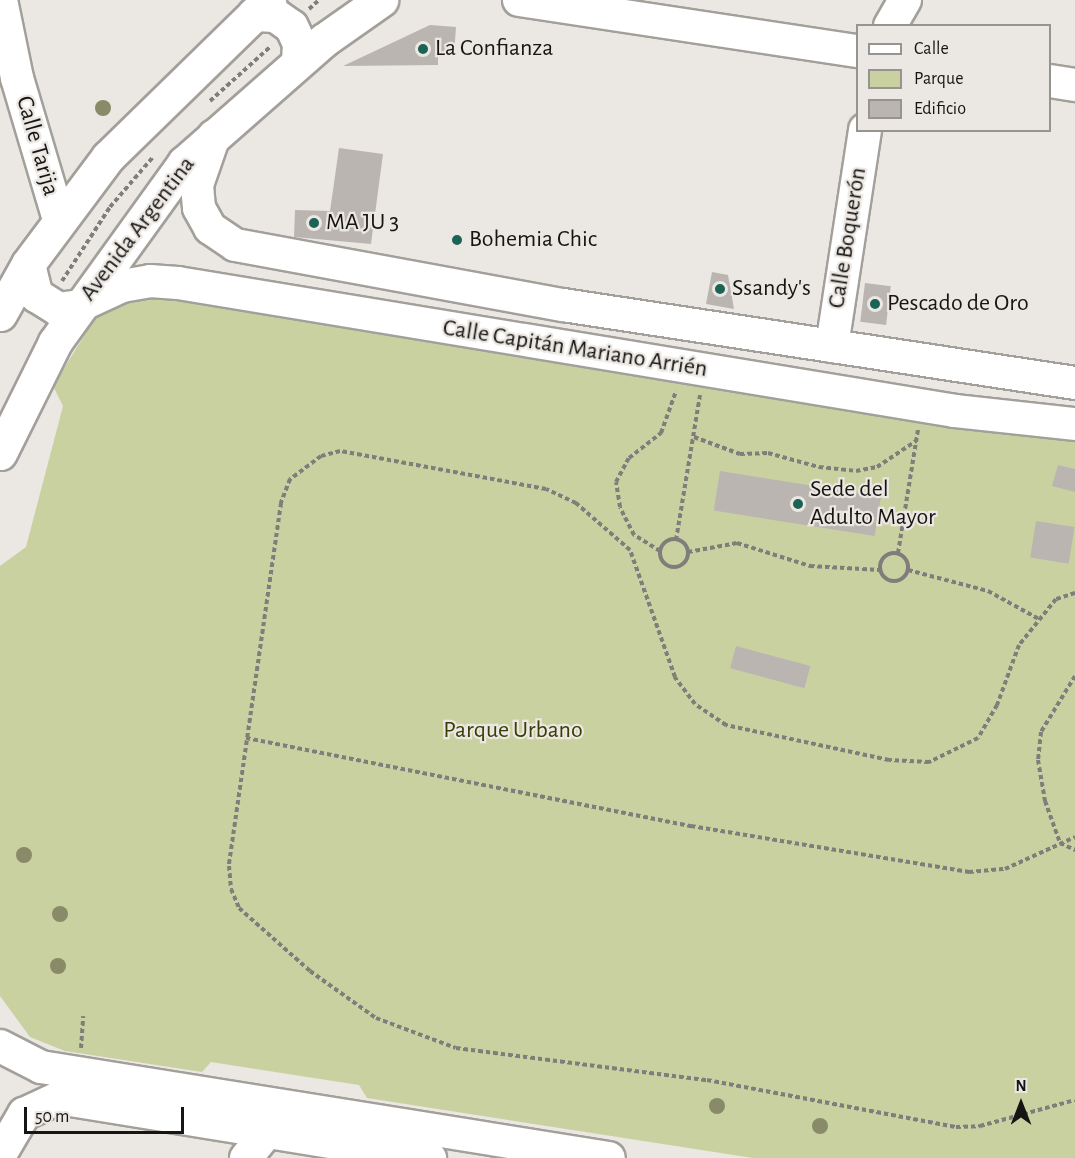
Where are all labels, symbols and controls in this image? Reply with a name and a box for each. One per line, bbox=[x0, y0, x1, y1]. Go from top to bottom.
legend bbox=[856, 24, 1051, 132]
place label: La Confianza bbox=[435, 35, 553, 63]
text: Calle bbox=[914, 40, 949, 58]
marker: La Confianza bbox=[416, 42, 430, 56]
text: Parque bbox=[914, 70, 963, 88]
street label: Calle Tarija bbox=[9, 93, 65, 199]
text: Edificio bbox=[914, 100, 966, 118]
street label: Avenida Argentina bbox=[74, 151, 202, 307]
street label: Calle Boquerón bbox=[823, 166, 873, 310]
place label: MA JU 3 bbox=[326, 209, 399, 237]
marker: MA JU 3 bbox=[307, 216, 321, 230]
place label: Bohemia Chic bbox=[469, 226, 597, 254]
marker: Bohemia Chic bbox=[450, 233, 464, 247]
place label: Ssandy's bbox=[732, 275, 811, 303]
marker: Ssandy's bbox=[713, 282, 727, 296]
place label: Pescado de Oro bbox=[887, 290, 1029, 318]
marker: Pescado de Oro bbox=[868, 297, 882, 311]
street label: Calle Capitán Mariano Arrién bbox=[441, 314, 709, 384]
place label: Sede del Adulto Mayor bbox=[810, 476, 936, 532]
marker: Sede del Adulto Mayor bbox=[791, 497, 805, 511]
park label: Parque Urbano bbox=[443, 717, 583, 745]
north arrow bbox=[991, 1074, 1051, 1134]
text: N bbox=[1015, 1078, 1027, 1094]
scale bar bbox=[27, 1095, 188, 1133]
text: 50 m bbox=[35, 1108, 69, 1126]

